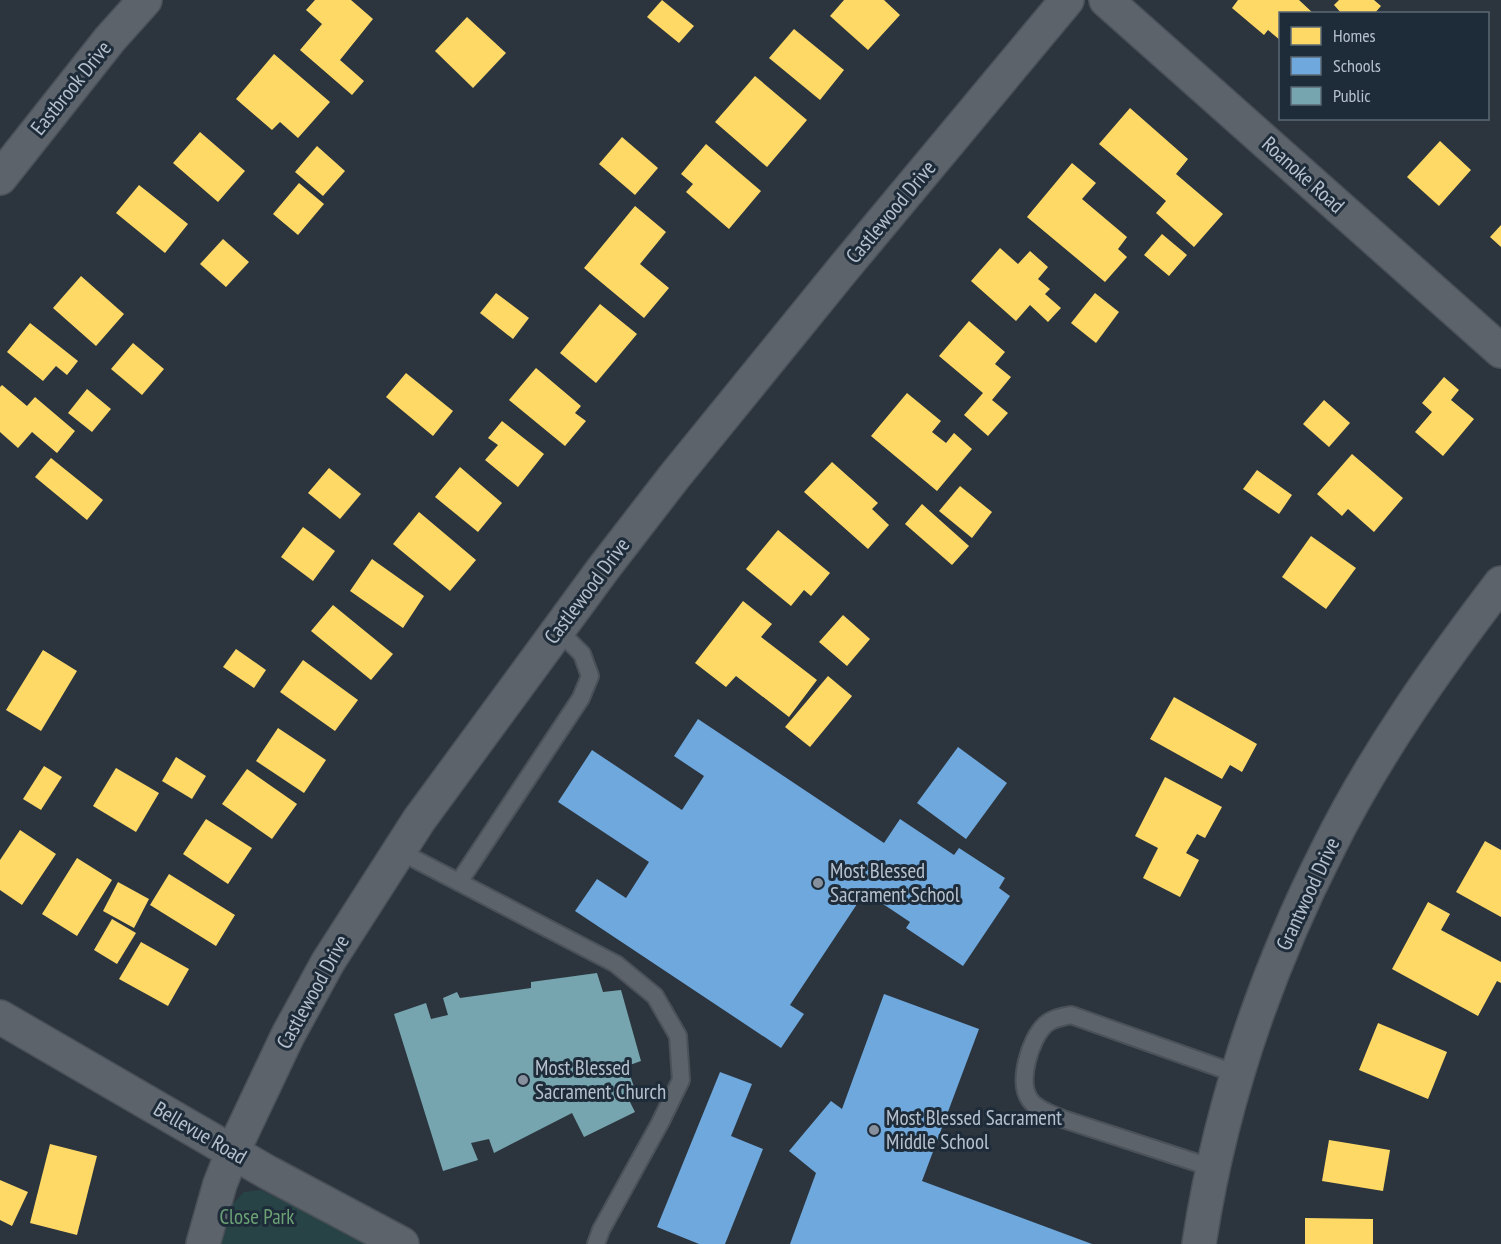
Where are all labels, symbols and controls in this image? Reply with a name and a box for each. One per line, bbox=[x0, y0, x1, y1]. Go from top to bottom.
legend bbox=[1279, 12, 1489, 120]
text: Homes bbox=[1333, 24, 1376, 47]
street label: Eastbrook Drive bbox=[24, 35, 117, 140]
text: Schools bbox=[1333, 54, 1381, 77]
text: Public bbox=[1333, 84, 1371, 107]
street label: Roanoke Road bbox=[1256, 130, 1350, 219]
street label: Castlewood Drive bbox=[840, 155, 941, 269]
street label: Castlewood Drive bbox=[538, 532, 635, 649]
street label: Grantwood Drive bbox=[1270, 833, 1345, 955]
place label: Most Blessed Sacrament School bbox=[830, 857, 960, 908]
marker: Most Blessed Sacrament School bbox=[811, 876, 825, 890]
street label: Castlewood Drive bbox=[270, 930, 355, 1053]
place label: Most Blessed Sacrament Church bbox=[535, 1054, 666, 1105]
marker: Most Blessed Sacrament Church bbox=[516, 1073, 530, 1087]
street label: Bellevue Road bbox=[149, 1095, 252, 1170]
place label: Most Blessed Sacrament Middle School bbox=[886, 1104, 1062, 1155]
marker: Most Blessed Sacrament Middle School bbox=[867, 1123, 881, 1137]
park label: Close Park bbox=[219, 1203, 295, 1230]

